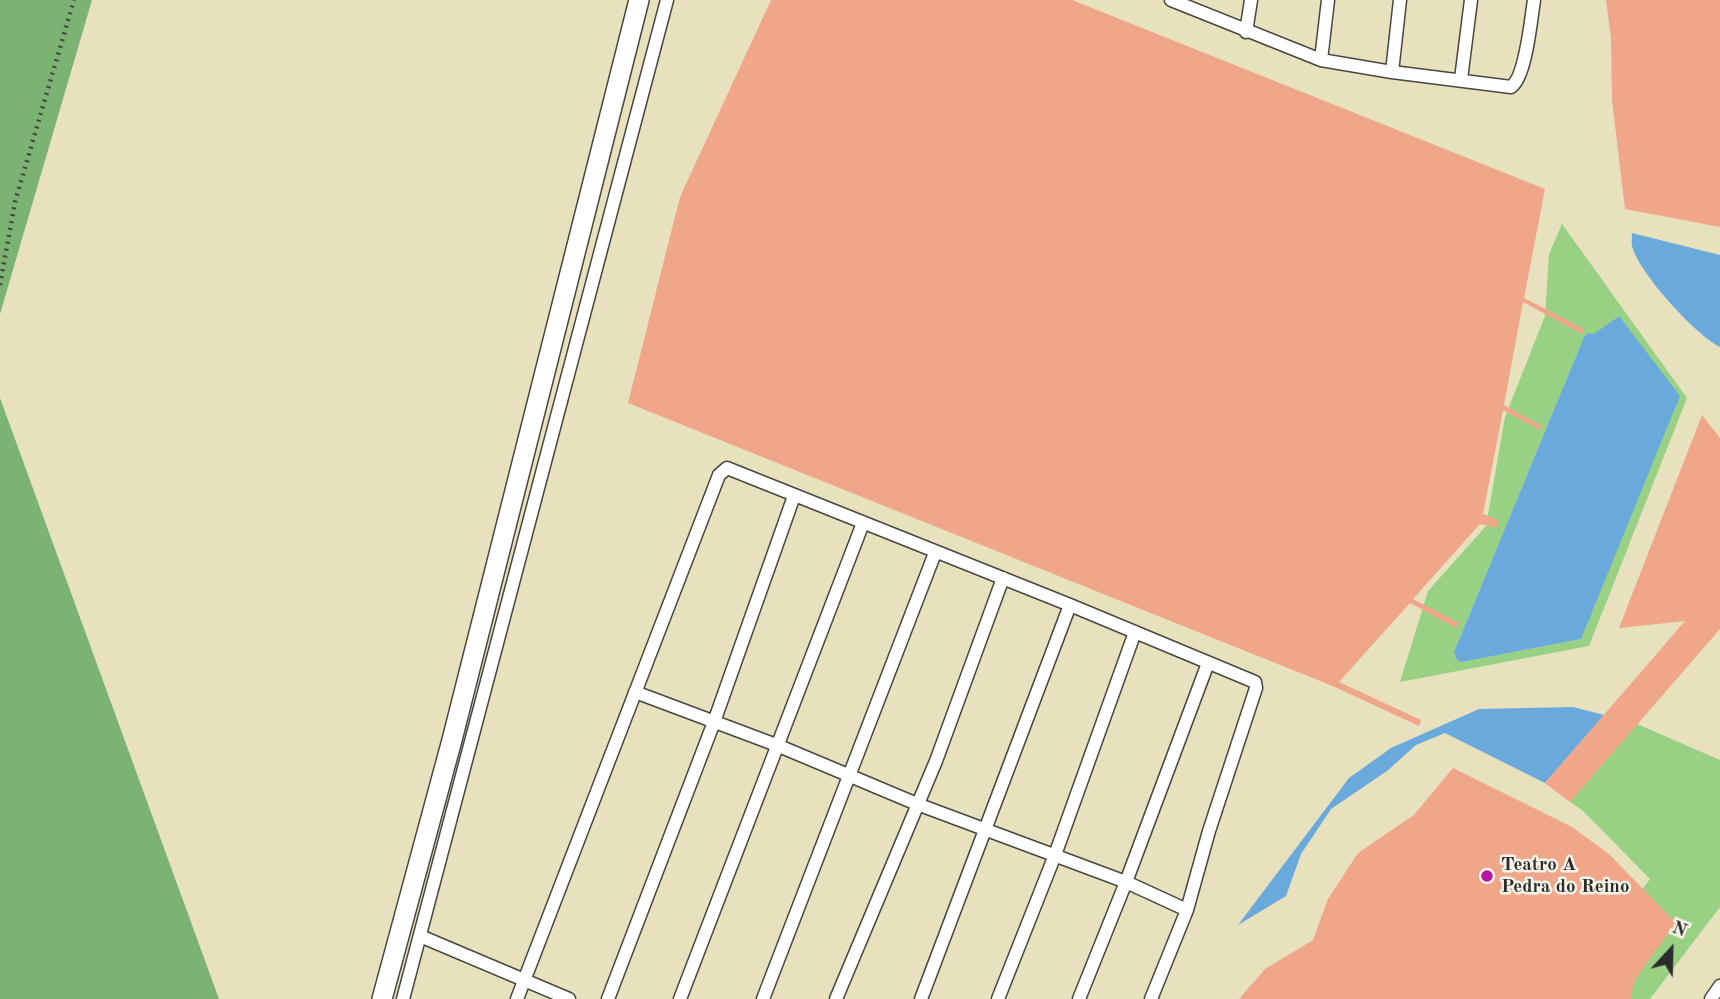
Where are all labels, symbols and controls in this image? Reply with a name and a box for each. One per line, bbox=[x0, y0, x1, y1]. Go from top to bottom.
place label: Teatro A Pedra do Reino bbox=[1501, 854, 1629, 898]
marker: Teatro A Pedra do Reino bbox=[1479, 868, 1495, 884]
north arrow bbox=[1636, 915, 1706, 985]
text: N bbox=[1669, 919, 1689, 942]

